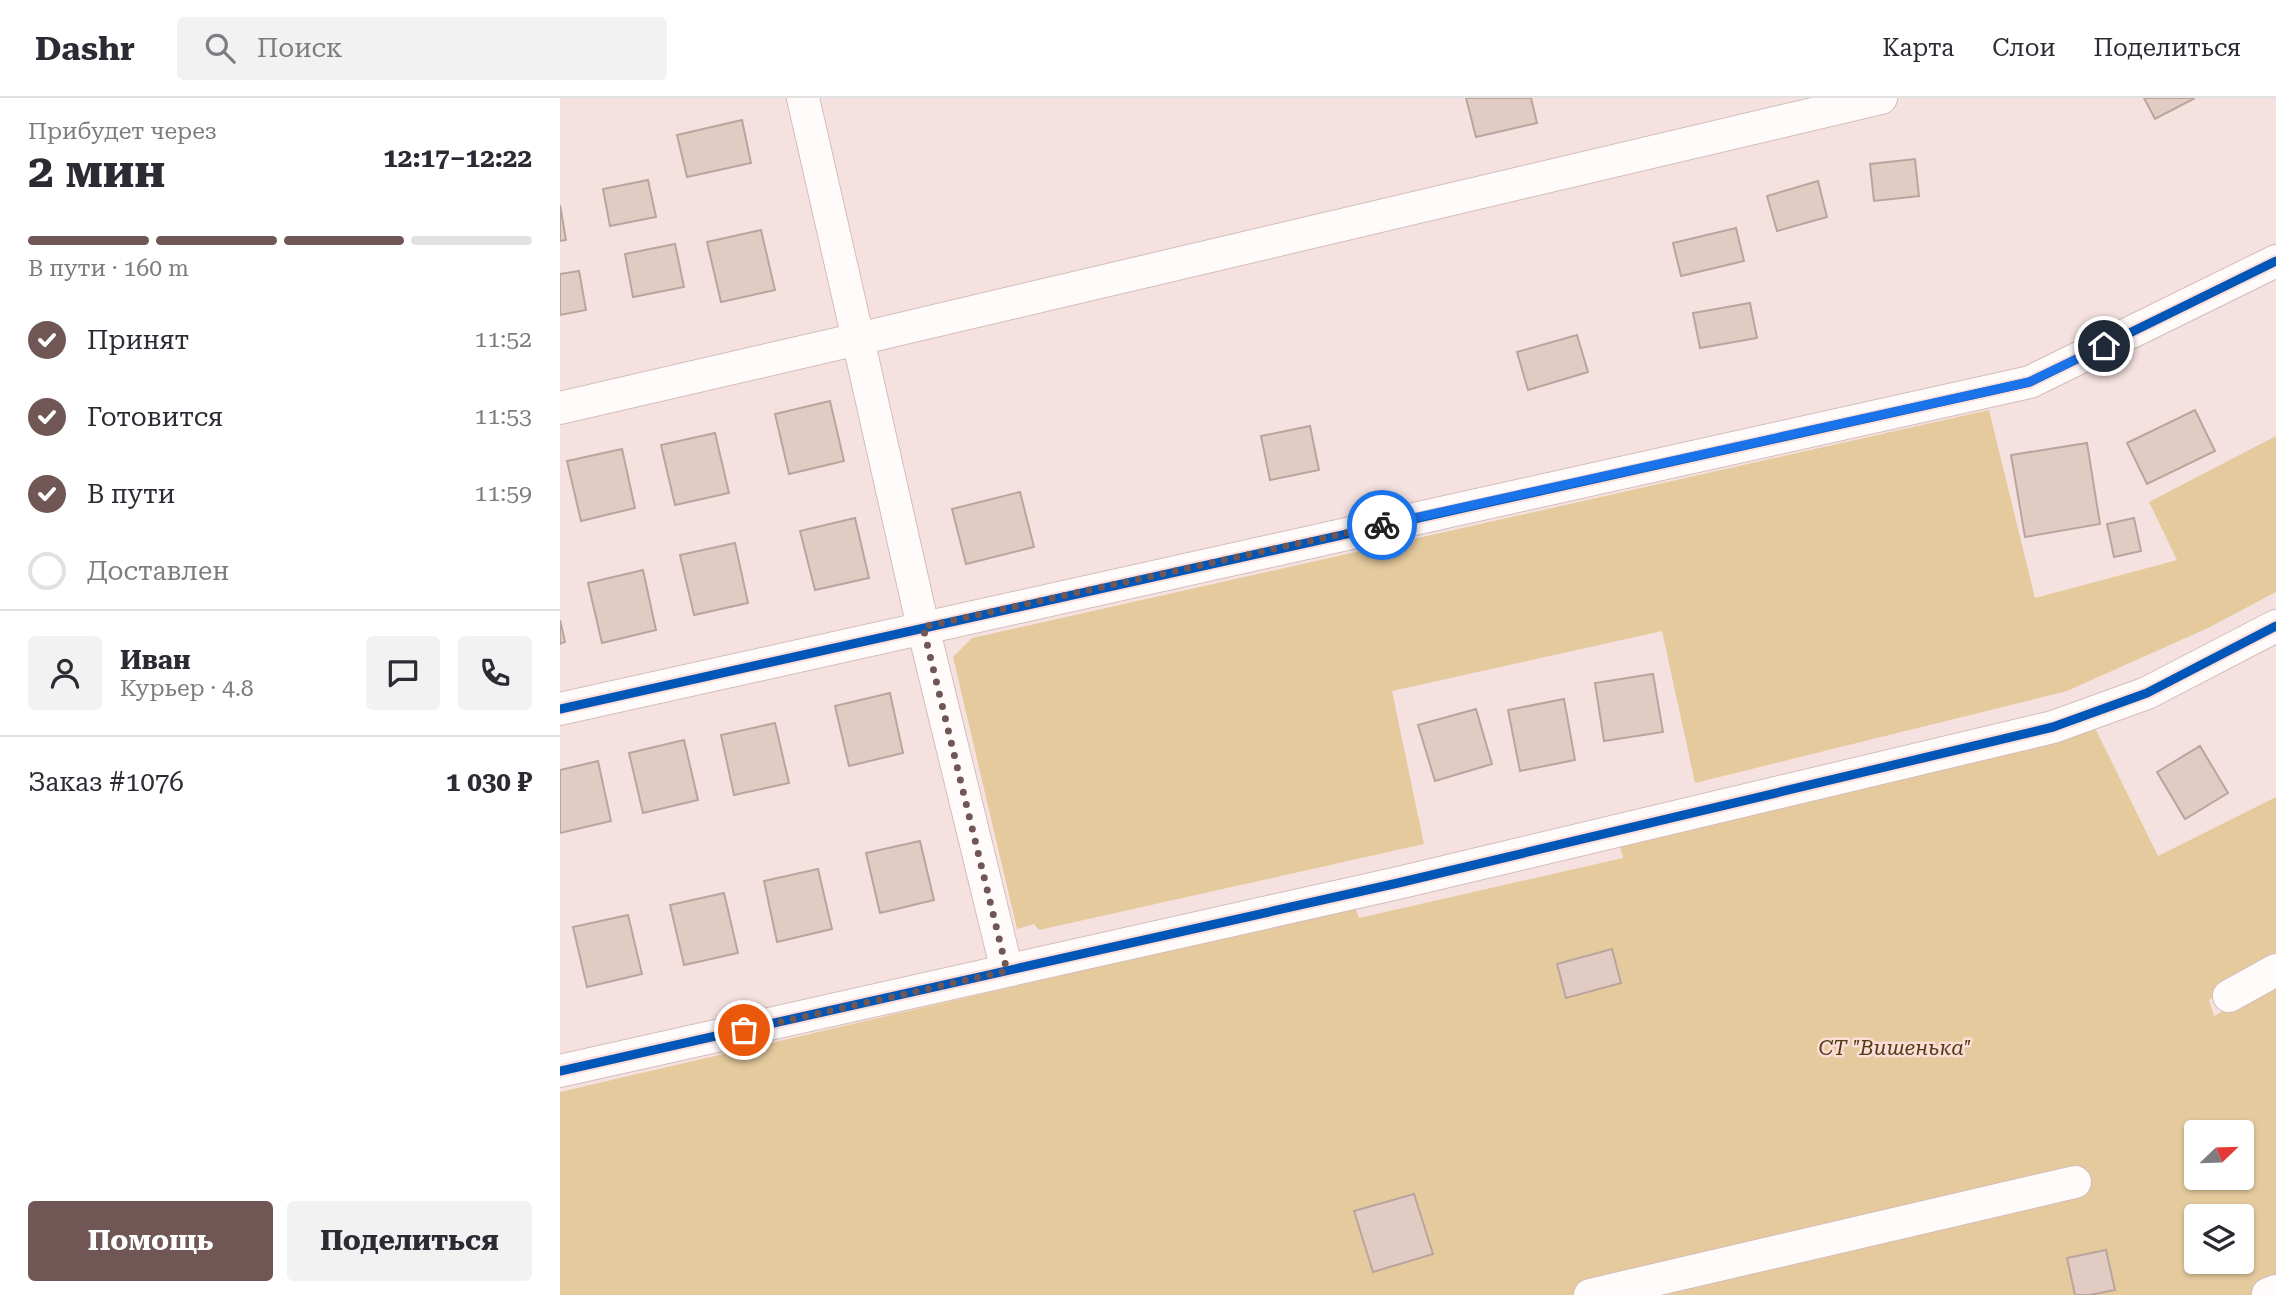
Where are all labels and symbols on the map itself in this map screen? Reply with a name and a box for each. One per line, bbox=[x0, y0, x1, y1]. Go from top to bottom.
pin bbox=[2074, 316, 2134, 376]
courier bbox=[1347, 490, 1417, 560]
pin bbox=[714, 1000, 774, 1060]
park label: СТ "Вишенька" bbox=[1818, 1036, 1972, 1060]
north arrow bbox=[2184, 1120, 2254, 1190]

